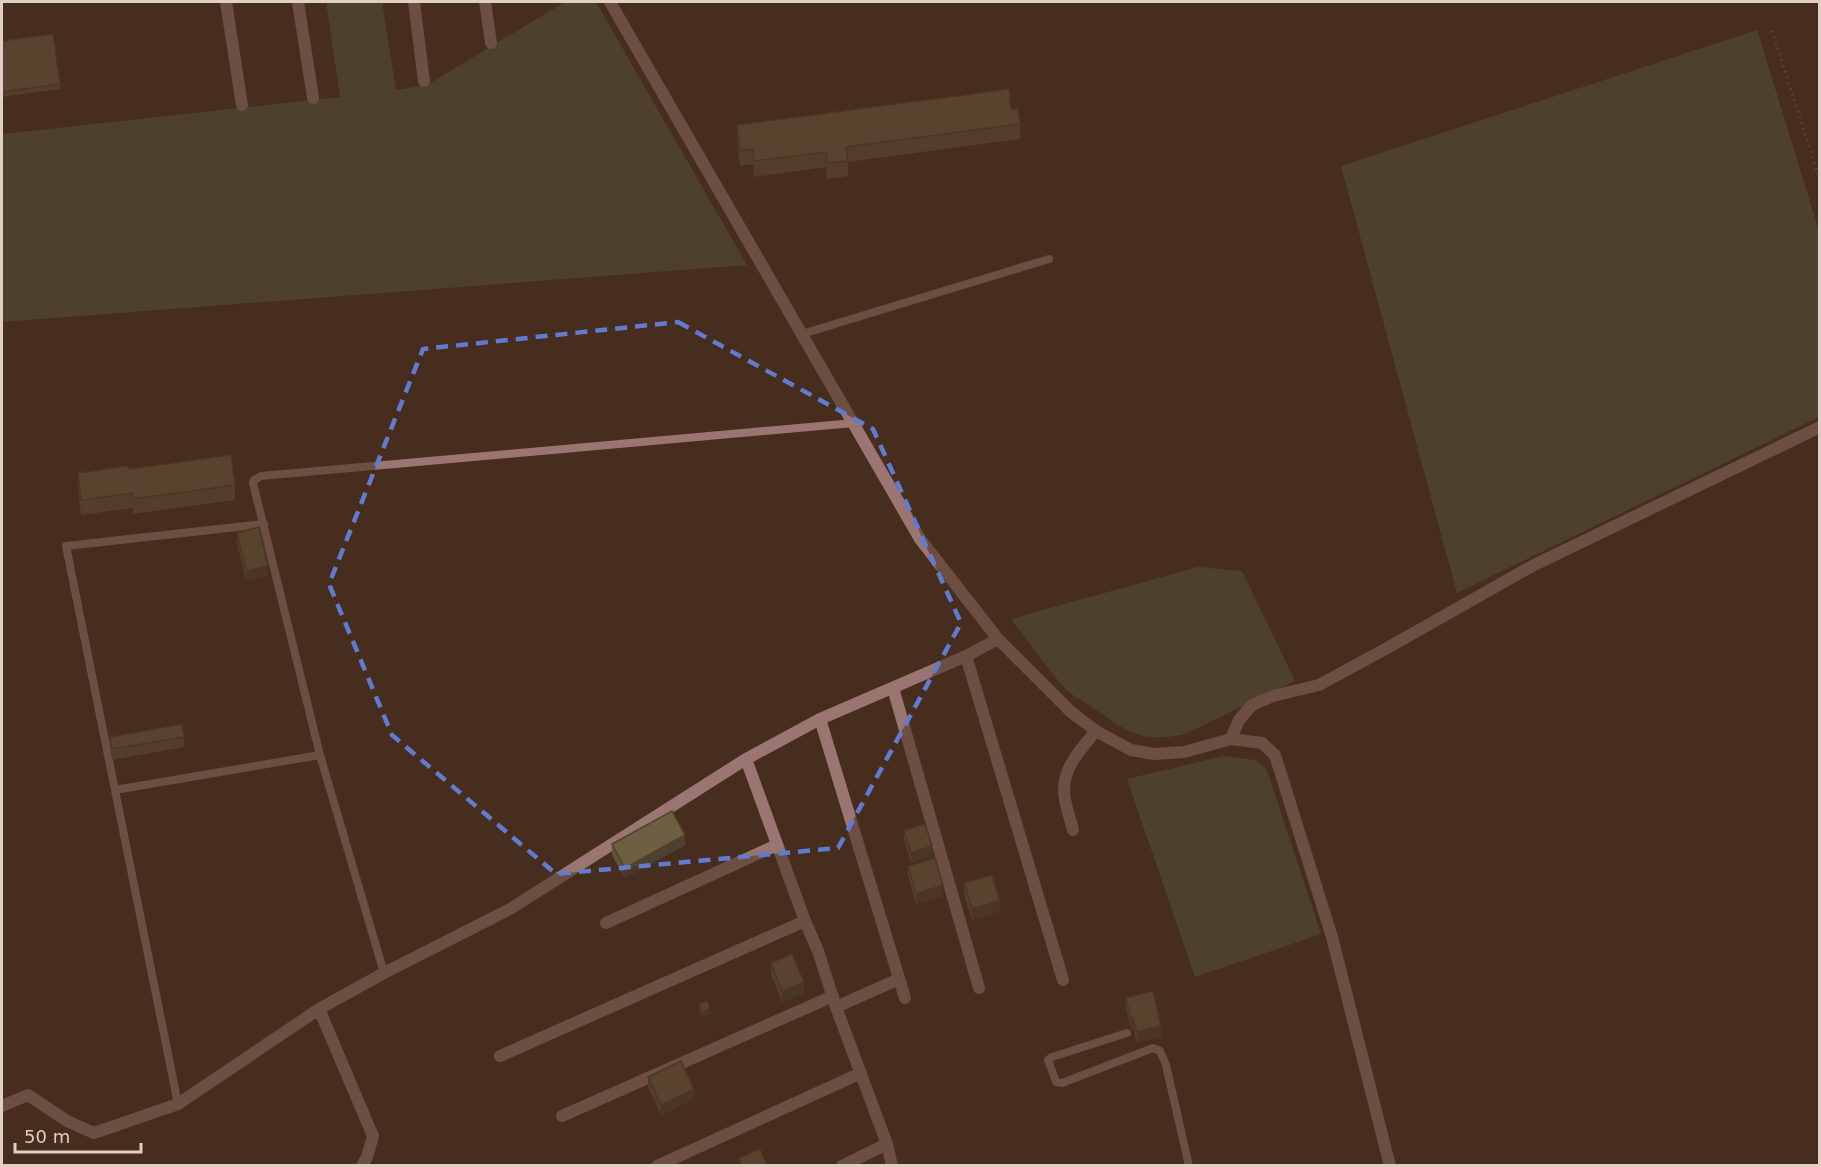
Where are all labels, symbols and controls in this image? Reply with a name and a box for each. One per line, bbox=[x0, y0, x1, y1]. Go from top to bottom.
scale bar bbox=[15, 1116, 141, 1154]
text: 50 m bbox=[24, 1126, 70, 1147]

